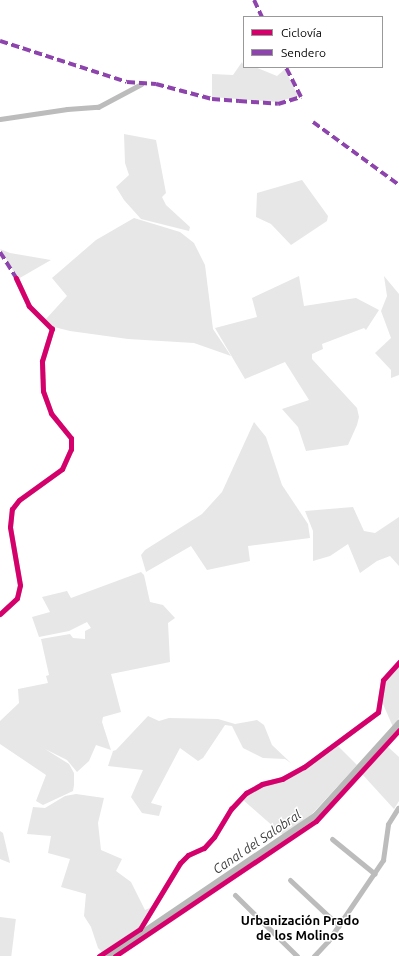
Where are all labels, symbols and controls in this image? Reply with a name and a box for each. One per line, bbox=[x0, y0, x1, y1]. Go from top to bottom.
legend bbox=[243, 16, 383, 68]
text: Ciclovía bbox=[281, 26, 322, 39]
text: Sendero bbox=[281, 46, 326, 59]
water label: Canal del Salobral bbox=[210, 807, 304, 877]
district label: Urbanización Prado de los Molinos bbox=[241, 913, 359, 944]

